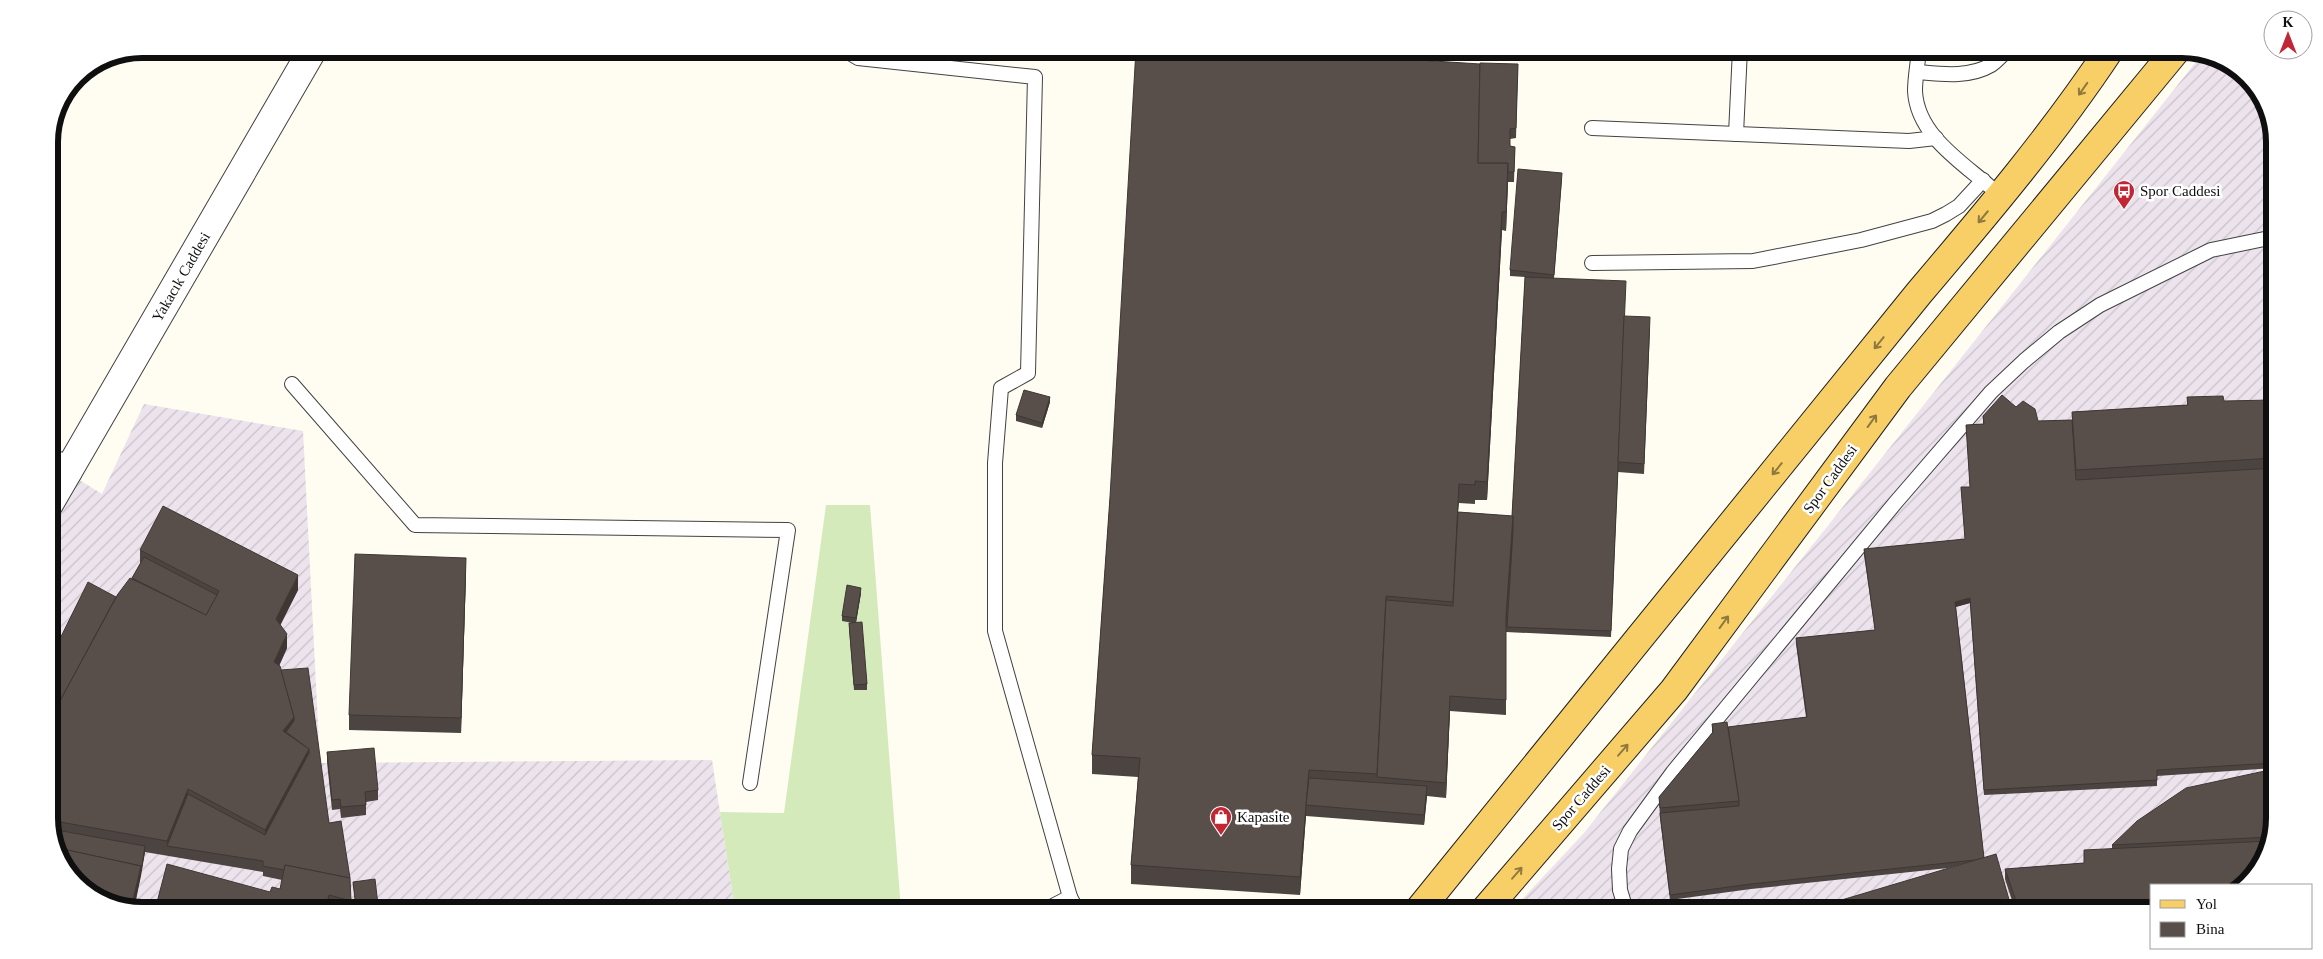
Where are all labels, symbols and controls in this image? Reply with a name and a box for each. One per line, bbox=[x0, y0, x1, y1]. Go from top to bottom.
north arrow bbox=[2263, 10, 2313, 60]
text: K bbox=[2283, 15, 2294, 30]
one-way arrow bbox=[2078, 82, 2088, 96]
bus stop icon: Spor Caddesi bbox=[2112, 179, 2136, 210]
place label: Spor Caddesi bbox=[2140, 183, 2220, 199]
one-way arrow bbox=[1977, 211, 1989, 224]
street label: Yakacık Caddesi bbox=[149, 229, 213, 325]
one-way arrow bbox=[1874, 336, 1885, 349]
one-way arrow bbox=[1867, 414, 1877, 428]
street label: Spor Caddesi bbox=[1800, 442, 1860, 516]
one-way arrow bbox=[1772, 462, 1783, 475]
one-way arrow bbox=[1718, 616, 1729, 630]
one-way arrow bbox=[1617, 743, 1628, 756]
street label: Spor Caddesi bbox=[1549, 762, 1613, 834]
shop icon: Kapasite bbox=[1209, 805, 1233, 836]
place label: Kapasite bbox=[1237, 809, 1290, 825]
one-way arrow bbox=[1511, 867, 1523, 880]
legend bbox=[2150, 884, 2313, 949]
text: Yol bbox=[2196, 896, 2217, 912]
text: Bina bbox=[2196, 921, 2225, 937]

